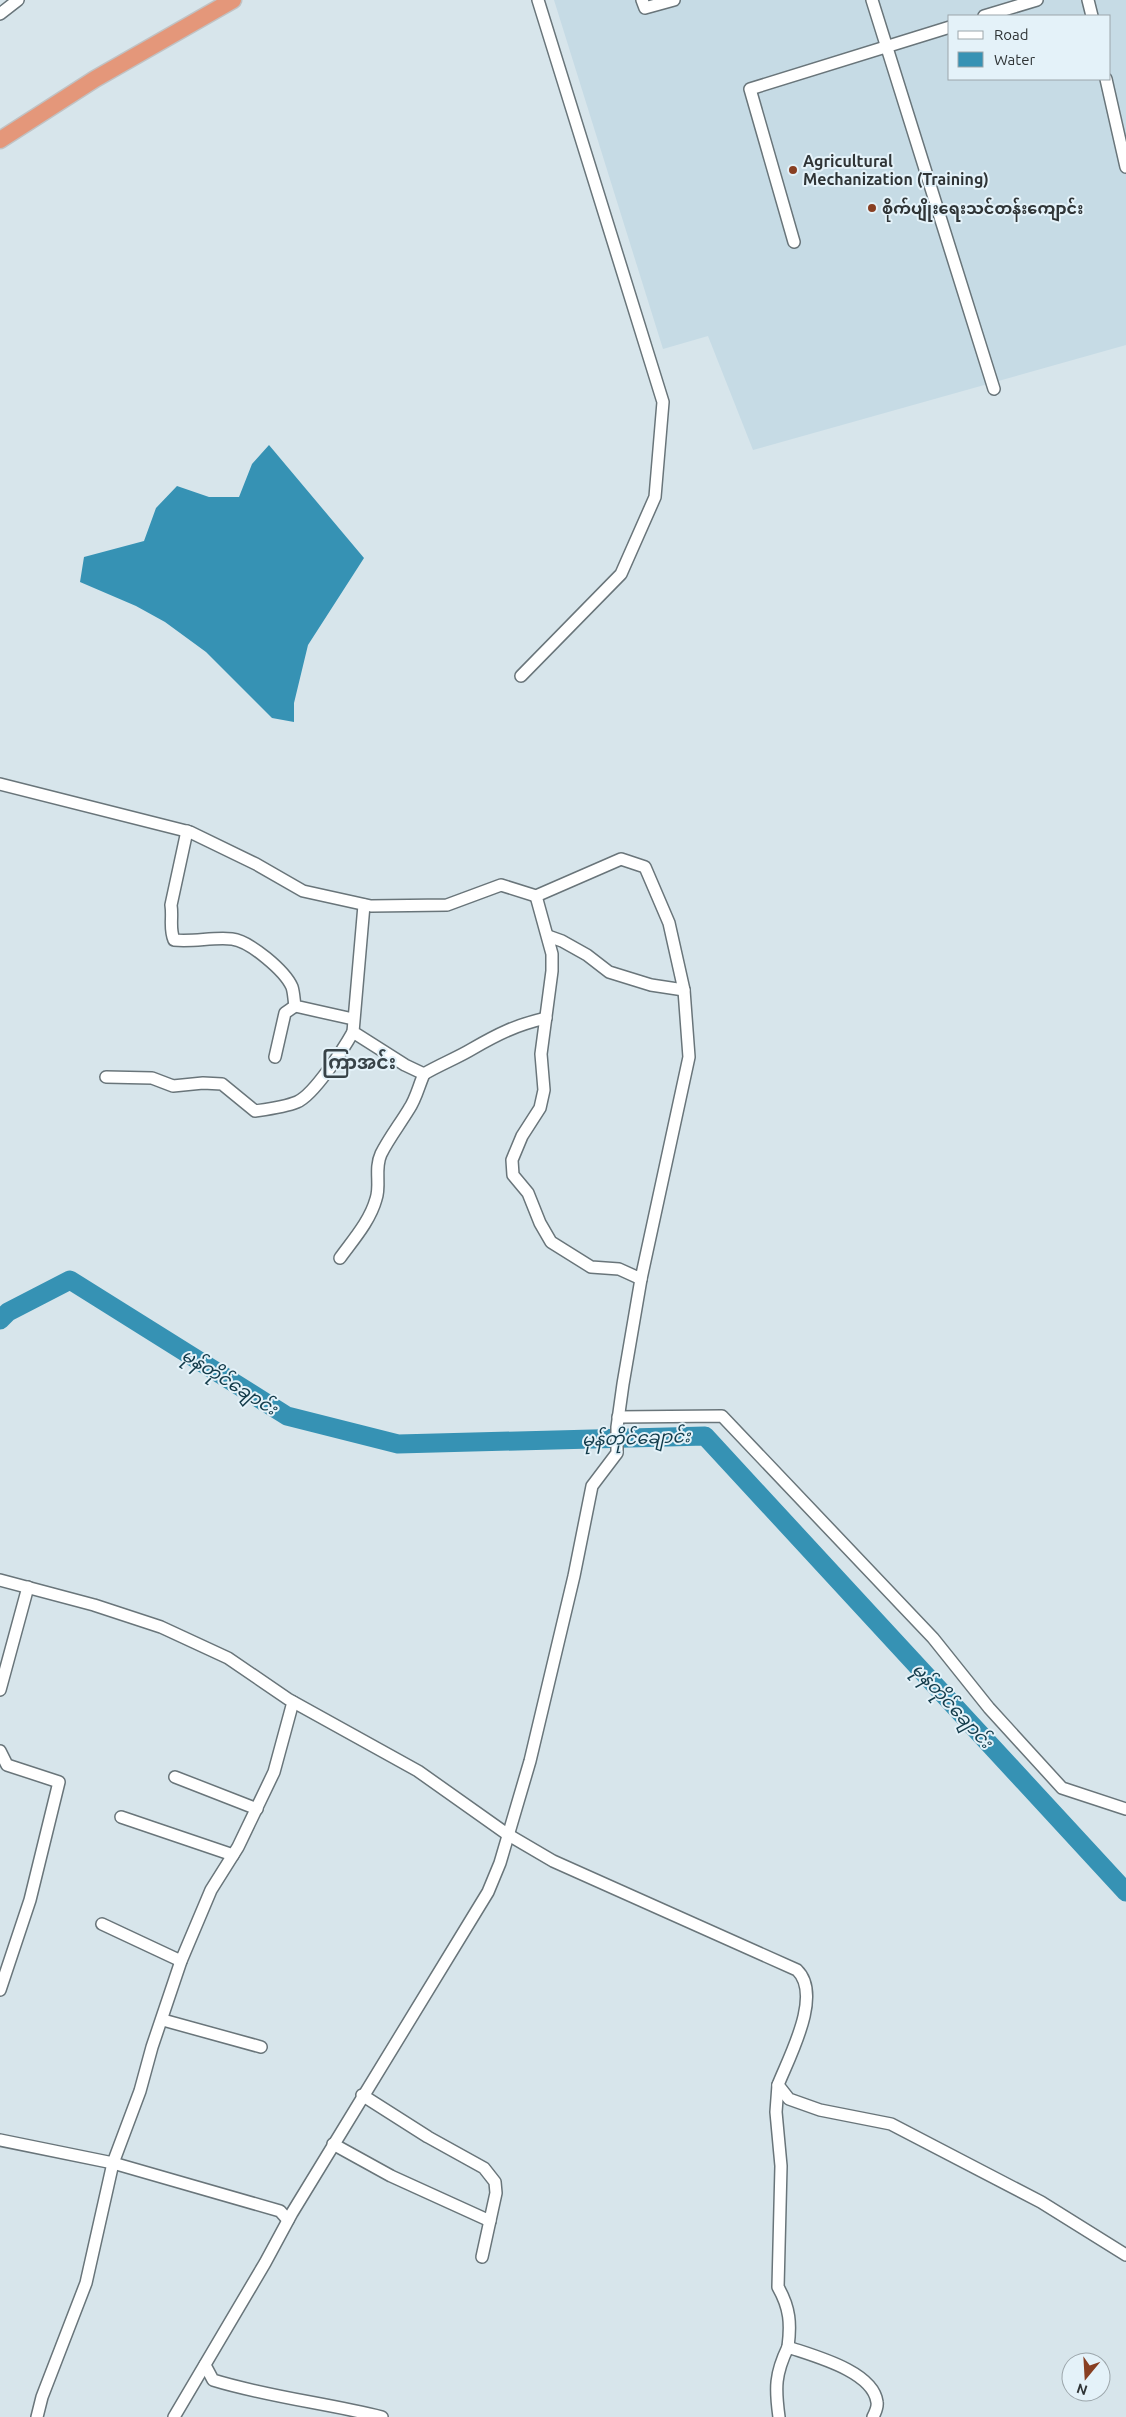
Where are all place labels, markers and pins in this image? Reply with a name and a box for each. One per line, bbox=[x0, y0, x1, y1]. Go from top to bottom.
place label: Agricultural Mechanization (Training) bbox=[803, 152, 989, 189]
marker: Agricultural Mechanization (Training) bbox=[787, 164, 799, 176]
place label: စိုက်ပျိုးရေးသင်တန်းကျောင်း bbox=[882, 197, 1083, 222]
marker: စိုက်ပျိုးရေးသင်တန်းကျောင်း bbox=[866, 202, 878, 214]

